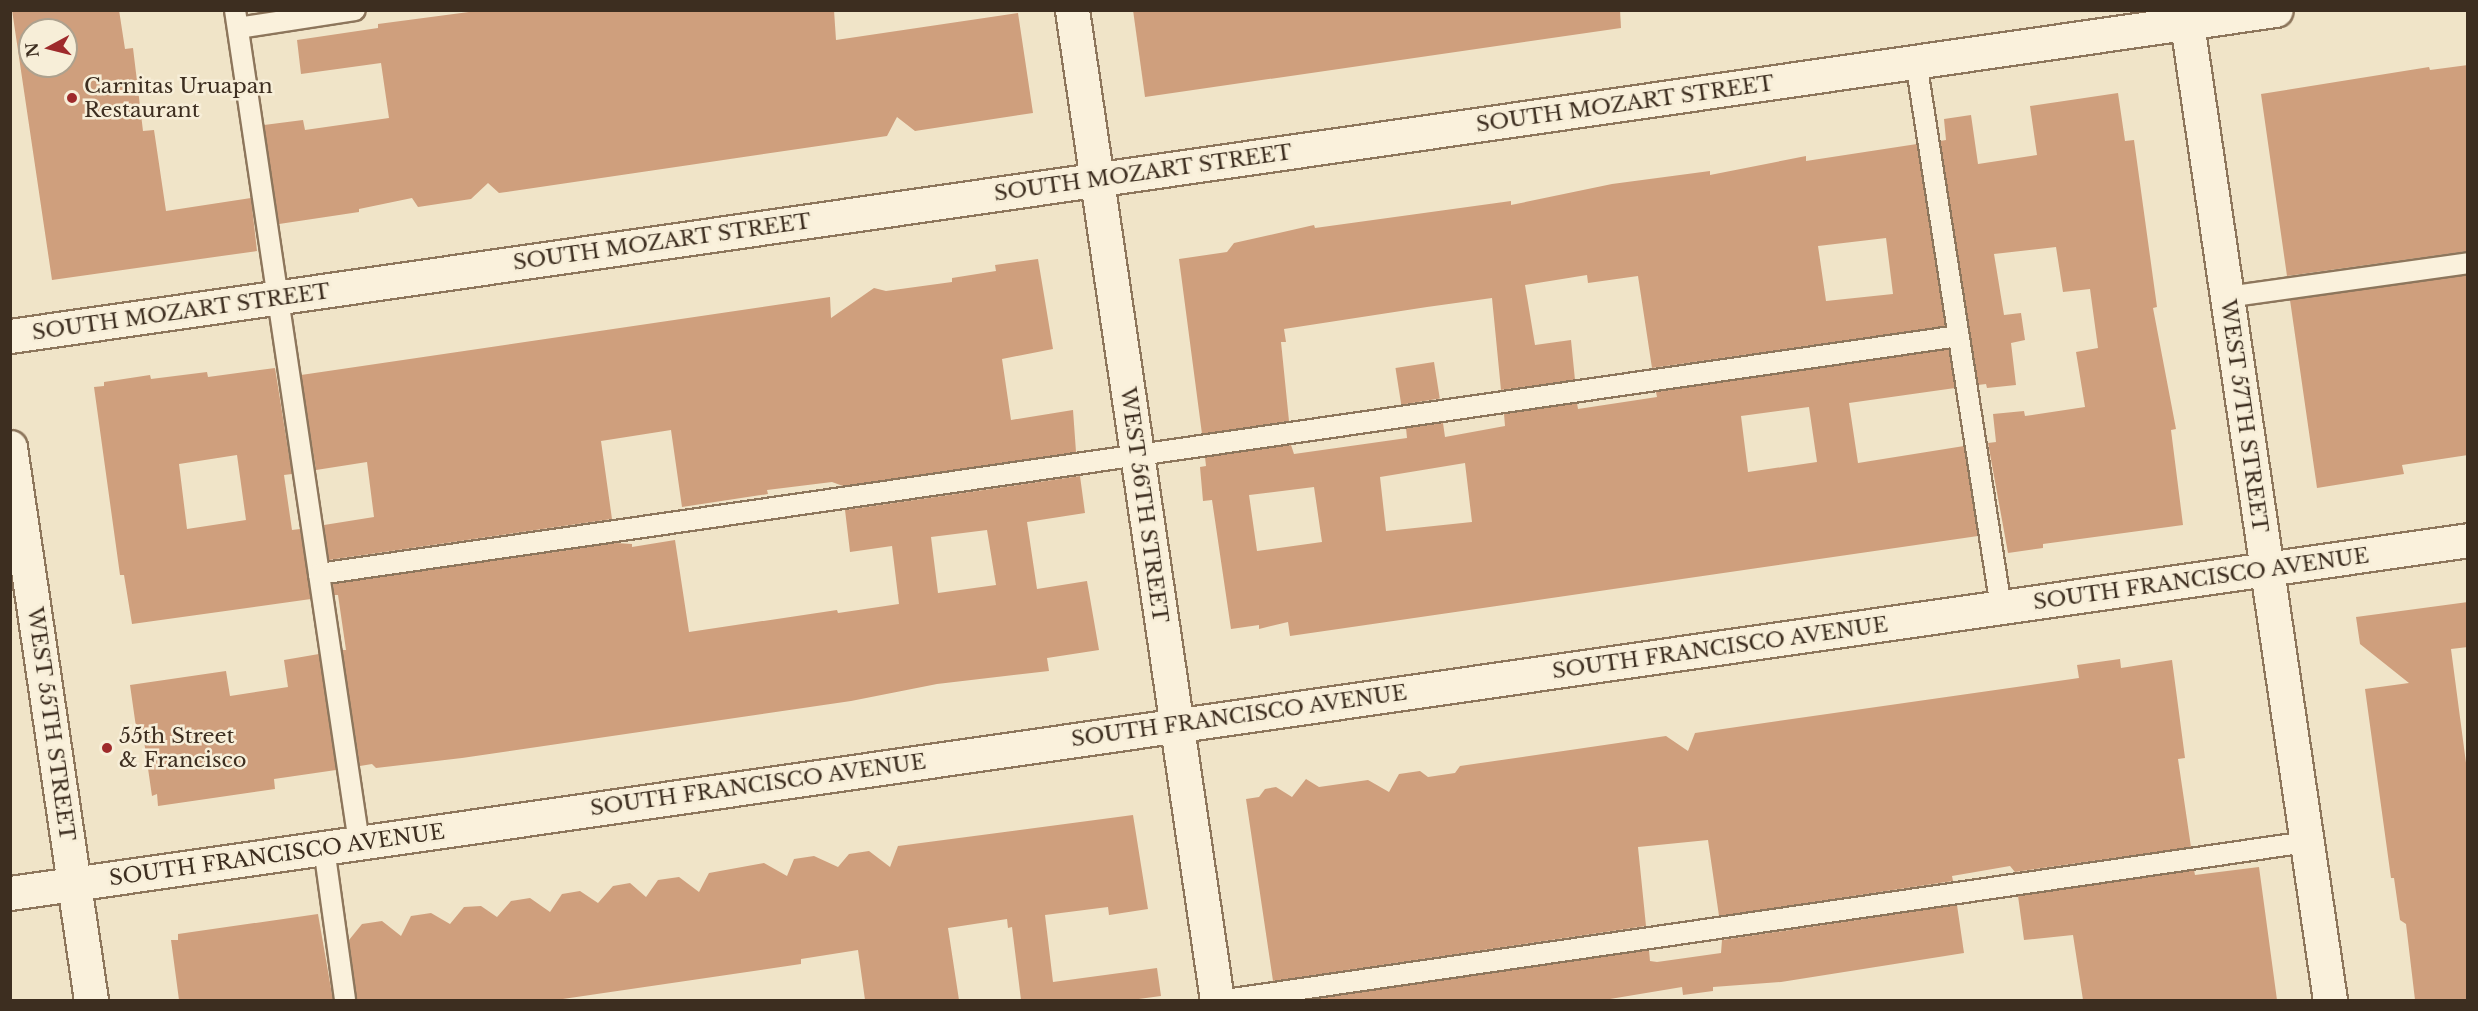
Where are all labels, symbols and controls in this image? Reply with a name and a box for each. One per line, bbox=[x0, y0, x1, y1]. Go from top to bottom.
north arrow bbox=[18, 18, 78, 78]
text: N bbox=[21, 41, 43, 59]
street label: SOUTH MOZART STREET bbox=[1474, 71, 1776, 137]
place label: Carnitas Uruapan Restaurant bbox=[84, 73, 273, 123]
marker: Carnitas Uruapan Restaurant bbox=[65, 91, 79, 105]
street label: SOUTH MOZART STREET bbox=[992, 140, 1294, 206]
street label: SOUTH MOZART STREET bbox=[511, 209, 813, 275]
street label: SOUTH MOZART STREET bbox=[30, 279, 332, 345]
street label: WEST 57TH STREET bbox=[2215, 298, 2273, 534]
street label: WEST 56TH STREET bbox=[1115, 385, 1173, 625]
street label: SOUTH FRANCISCO AVENUE bbox=[2031, 543, 2371, 615]
street label: WEST 55TH STREET bbox=[22, 605, 80, 843]
street label: SOUTH FRANCISCO AVENUE bbox=[1550, 612, 1890, 684]
street label: SOUTH FRANCISCO AVENUE bbox=[1069, 680, 1409, 752]
place label: 55th Street & Francisco bbox=[119, 723, 246, 773]
marker: 55th Street & Francisco bbox=[100, 741, 114, 755]
street label: SOUTH FRANCISCO AVENUE bbox=[588, 749, 928, 821]
street label: SOUTH FRANCISCO AVENUE bbox=[107, 819, 447, 891]

